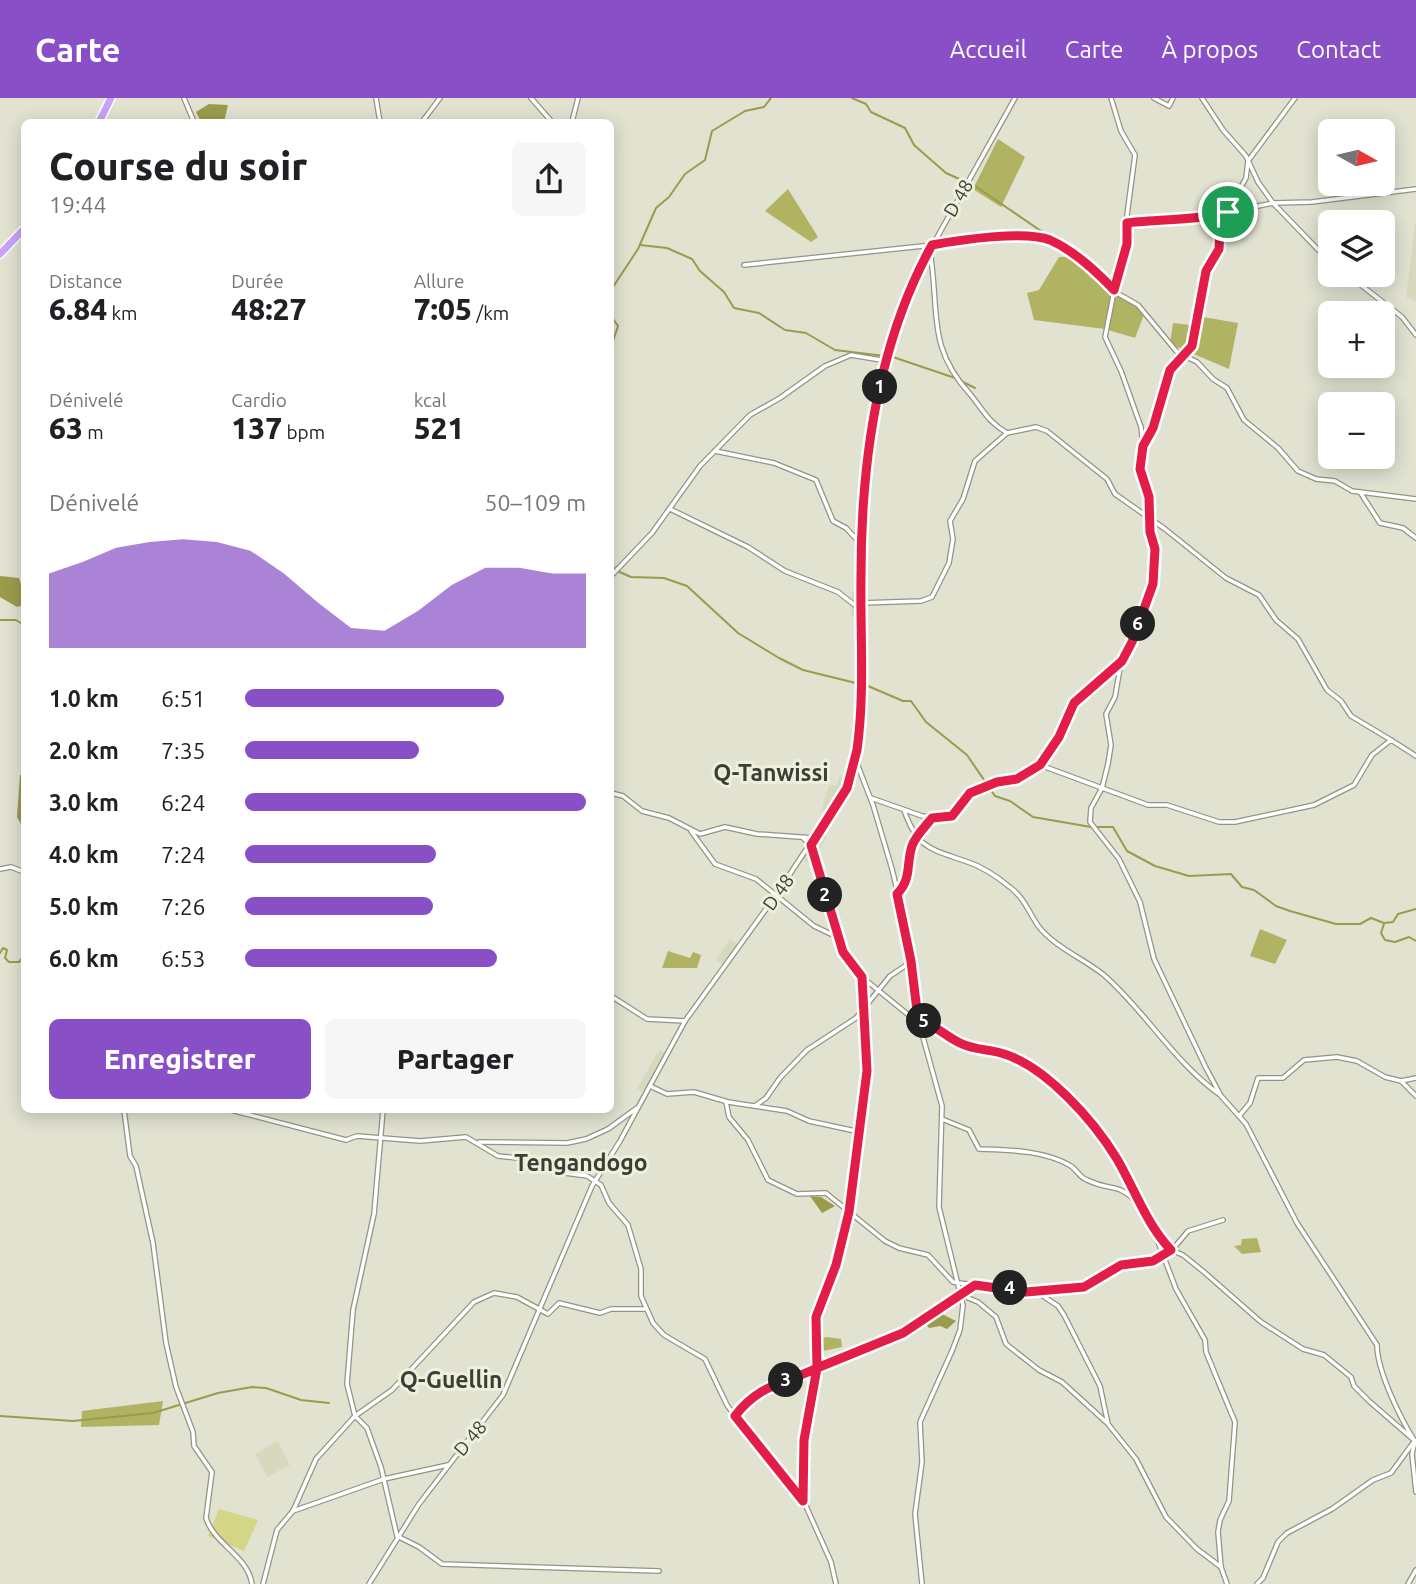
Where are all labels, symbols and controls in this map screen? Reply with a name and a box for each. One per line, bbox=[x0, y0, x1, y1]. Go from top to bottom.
text: Carte bbox=[35, 31, 121, 68]
text: Accueil bbox=[950, 36, 1027, 63]
text: Carte bbox=[1065, 36, 1124, 63]
text: À propos bbox=[1162, 36, 1258, 63]
text: Contact bbox=[1296, 36, 1381, 63]
north arrow bbox=[1318, 119, 1395, 196]
map controls bbox=[1318, 119, 1395, 469]
button: share bbox=[512, 142, 586, 216]
text: Course du soir bbox=[49, 145, 307, 187]
street label: D 48 bbox=[939, 176, 977, 220]
pin bbox=[1198, 182, 1258, 242]
text: 19:44 bbox=[49, 192, 107, 217]
icon: arrive bbox=[1209, 193, 1247, 231]
button: layers bbox=[1318, 210, 1395, 287]
text: Distance bbox=[49, 270, 123, 292]
text: Durée bbox=[231, 270, 284, 292]
text: Allure bbox=[414, 270, 464, 292]
text: 6.84 bbox=[49, 292, 107, 326]
text: 48:27 bbox=[231, 292, 306, 326]
text: 7:05 bbox=[414, 292, 472, 326]
button: + bbox=[1318, 301, 1395, 378]
text: km bbox=[107, 302, 137, 324]
text: /km bbox=[472, 302, 509, 324]
pin: 1 bbox=[862, 370, 898, 404]
text: 1 bbox=[874, 375, 885, 397]
text: Dénivelé bbox=[49, 389, 124, 411]
text: Cardio bbox=[231, 389, 287, 411]
text: kcal bbox=[414, 389, 446, 411]
button: − bbox=[1318, 392, 1395, 469]
text: 63 bbox=[49, 411, 83, 445]
text: 137 bbox=[231, 411, 282, 445]
text: 521 bbox=[414, 411, 464, 445]
text: m bbox=[83, 421, 104, 443]
text: bpm bbox=[282, 421, 325, 443]
text: Dénivelé bbox=[49, 490, 139, 515]
text: 50–109 m bbox=[485, 490, 586, 515]
pin: 6 bbox=[1120, 606, 1156, 642]
text: 6 bbox=[1132, 612, 1143, 634]
text: 1.0 km bbox=[49, 686, 119, 711]
text: 6:51 bbox=[161, 686, 206, 711]
text: 2.0 km bbox=[49, 738, 119, 763]
text: 7:35 bbox=[161, 738, 206, 763]
district label: Q-Tanwissi bbox=[713, 760, 829, 785]
text: 3.0 km bbox=[49, 790, 119, 815]
text: 6:24 bbox=[161, 790, 206, 815]
text: 4.0 km bbox=[49, 842, 119, 867]
text: 7:24 bbox=[161, 842, 206, 867]
street label: D 48 bbox=[758, 870, 798, 914]
pin: 2 bbox=[808, 878, 842, 912]
text: 2 bbox=[819, 883, 830, 905]
text: 5.0 km bbox=[49, 894, 119, 919]
text: 7:26 bbox=[161, 894, 206, 919]
text: 6.0 km bbox=[49, 946, 119, 971]
text: 6:53 bbox=[161, 946, 206, 971]
pin: 5 bbox=[906, 1004, 942, 1038]
text: 5 bbox=[918, 1009, 929, 1031]
button: Enregistrer bbox=[49, 1019, 311, 1099]
button: Partager bbox=[325, 1019, 586, 1099]
district label: Tengandogo bbox=[514, 1150, 648, 1175]
pin: 4 bbox=[992, 1270, 1028, 1306]
text: 4 bbox=[1004, 1276, 1015, 1298]
pin: 3 bbox=[768, 1362, 804, 1398]
district label: Q-Guellin bbox=[400, 1367, 502, 1392]
text: 3 bbox=[780, 1368, 791, 1390]
street label: D 48 bbox=[449, 1416, 491, 1460]

